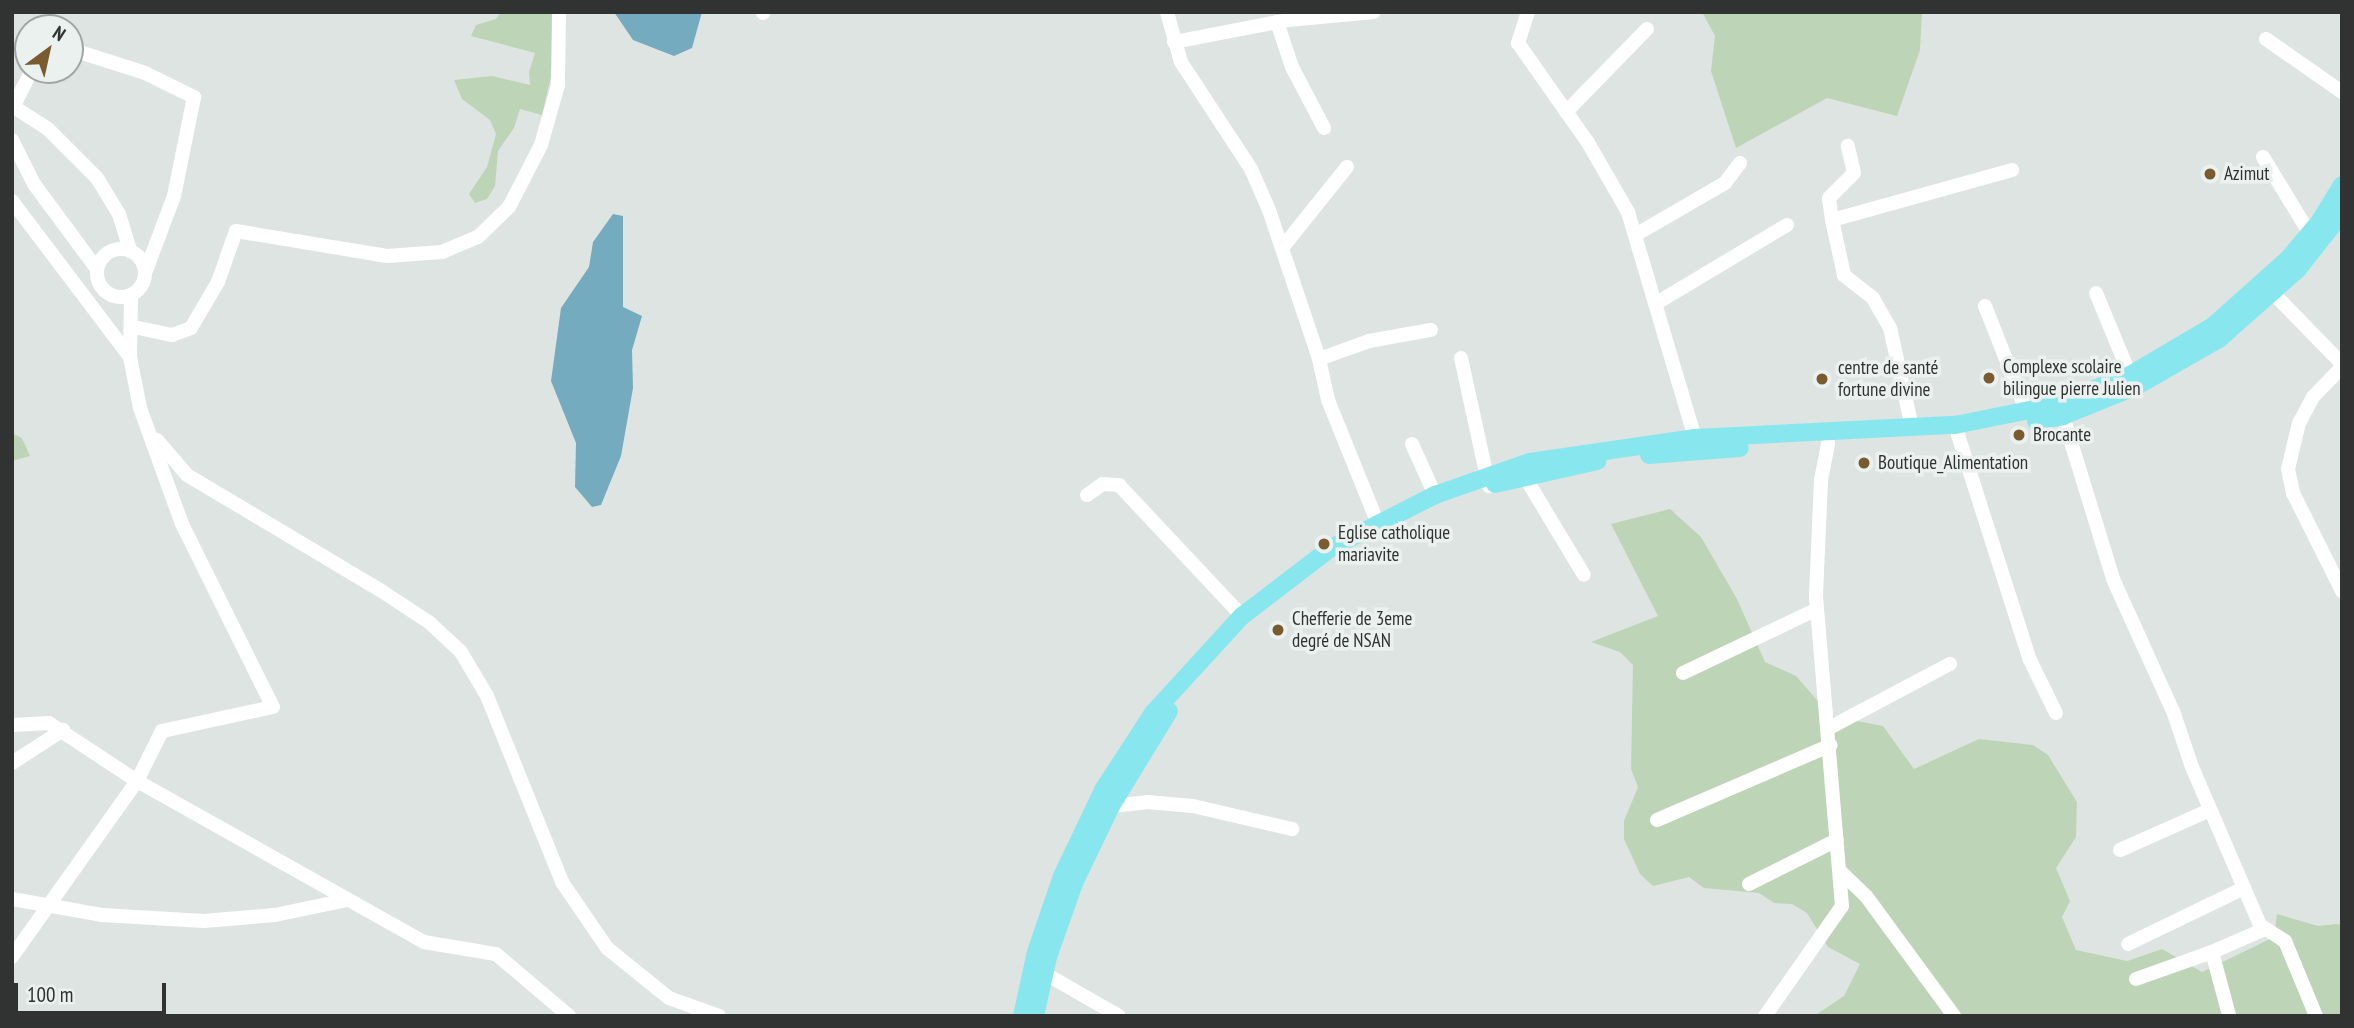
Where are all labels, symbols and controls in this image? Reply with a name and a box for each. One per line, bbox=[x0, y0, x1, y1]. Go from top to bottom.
north arrow bbox=[14, 14, 84, 84]
text: N bbox=[49, 20, 70, 46]
place label: Azimut bbox=[2224, 163, 2269, 185]
marker: Azimut bbox=[2202, 166, 2218, 182]
place label: Complexe scolaire bilingue pierre Julien bbox=[2003, 356, 2141, 400]
place label: centre de santé fortune divine bbox=[1838, 357, 1938, 401]
marker: centre de santé fortune divine bbox=[1812, 369, 1832, 389]
marker: Complexe scolaire bilingue pierre Julien bbox=[1981, 370, 1997, 386]
place label: Brocante bbox=[2033, 424, 2091, 446]
marker: Brocante bbox=[2011, 427, 2027, 443]
place label: Boutique_Alimentation bbox=[1878, 452, 2028, 474]
marker: Boutique_Alimentation bbox=[1856, 455, 1872, 471]
place label: Eglise catholique mariavite bbox=[1338, 522, 1450, 566]
marker: Eglise catholique mariavite bbox=[1316, 536, 1332, 552]
place label: Chefferie de 3eme degré de NSAN bbox=[1292, 608, 1412, 652]
marker: Chefferie de 3eme degré de NSAN bbox=[1270, 622, 1286, 638]
scale bar bbox=[18, 968, 170, 1012]
text: 100 m bbox=[27, 981, 73, 1008]

